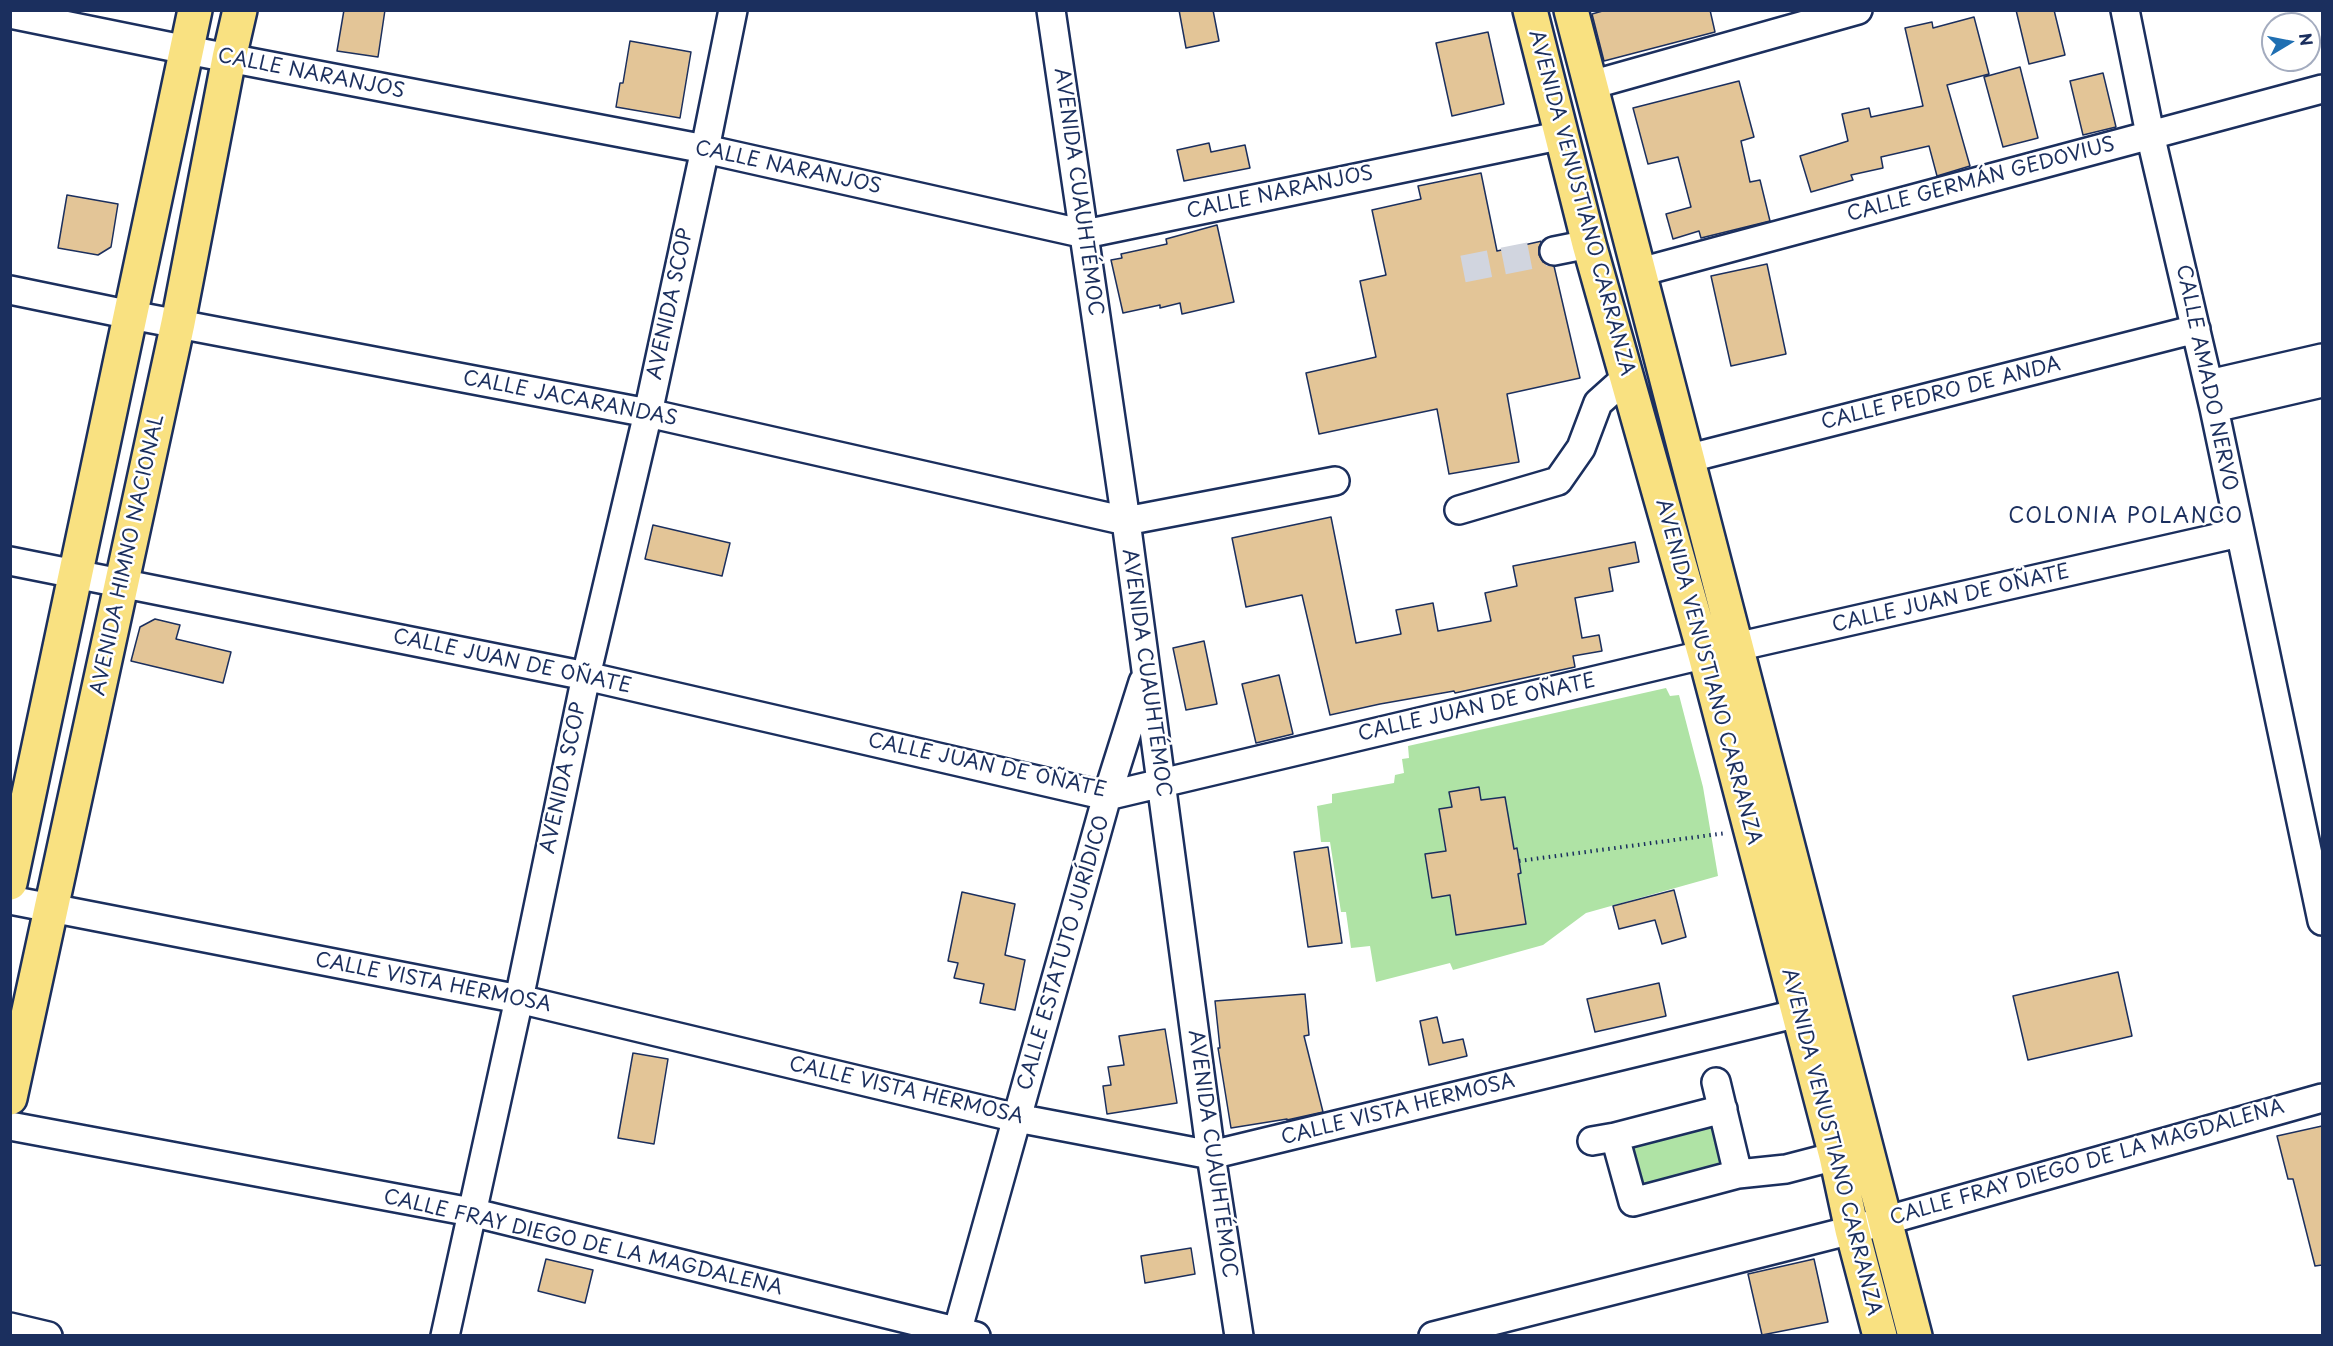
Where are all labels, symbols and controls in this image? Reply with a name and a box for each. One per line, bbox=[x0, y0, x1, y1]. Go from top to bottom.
north arrow bbox=[2261, 12, 2321, 72]
street label: AVENIDA VENUSTIANO CARRANZA bbox=[1523, 28, 1639, 378]
text: N bbox=[2294, 31, 2320, 48]
street label: CALLE NARANJOS bbox=[216, 44, 406, 104]
street label: AVENIDA CUAUHTÉMOC bbox=[1049, 66, 1107, 318]
street label: CALLE GERMÁN GEDOVIUS bbox=[1845, 133, 2117, 227]
street label: CALLE NARANJOS bbox=[693, 137, 883, 199]
street label: CALLE NARANJOS bbox=[1185, 162, 1375, 224]
street label: AVENIDA SCOP bbox=[643, 226, 699, 382]
street label: CALLE AMADO NERVO bbox=[2170, 263, 2242, 493]
street label: CALLE PEDRO DE ANDA bbox=[1819, 353, 2063, 435]
street label: CALLE JACARANDAS bbox=[461, 366, 679, 432]
street label: AVENIDA HIMNO NACIONAL bbox=[86, 412, 170, 698]
street label: AVENIDA VENUSTIANO CARRANZA bbox=[1650, 497, 1766, 847]
district label: COLONIA POLANCO bbox=[2010, 504, 2242, 530]
street label: AVENIDA CUAUHTÉMOC bbox=[1117, 547, 1175, 799]
street label: CALLE JUAN DE OÑATE bbox=[1830, 560, 2072, 638]
street label: CALLE JUAN DE OÑATE bbox=[391, 625, 633, 699]
street label: CALLE JUAN DE OÑATE bbox=[1356, 669, 1598, 747]
street label: AVENIDA SCOP bbox=[536, 700, 592, 856]
street label: CALLE JUAN DE OÑATE bbox=[866, 729, 1108, 803]
street label: CALLE ESTATUTO JURÍDICO bbox=[1013, 813, 1115, 1093]
street label: CALLE VISTA HERMOSA bbox=[313, 948, 553, 1018]
street label: AVENIDA VENUSTIANO CARRANZA bbox=[1776, 966, 1886, 1318]
street label: AVENIDA CUAUHTÉMOC bbox=[1183, 1028, 1241, 1280]
street label: CALLE VISTA HERMOSA bbox=[786, 1052, 1026, 1130]
street label: CALLE VISTA HERMOSA bbox=[1279, 1069, 1517, 1151]
street label: CALLE FRAY DIEGO DE LA MAGDALENA bbox=[1887, 1095, 2287, 1231]
street label: CALLE FRAY DIEGO DE LA MAGDALENA bbox=[381, 1185, 785, 1301]

